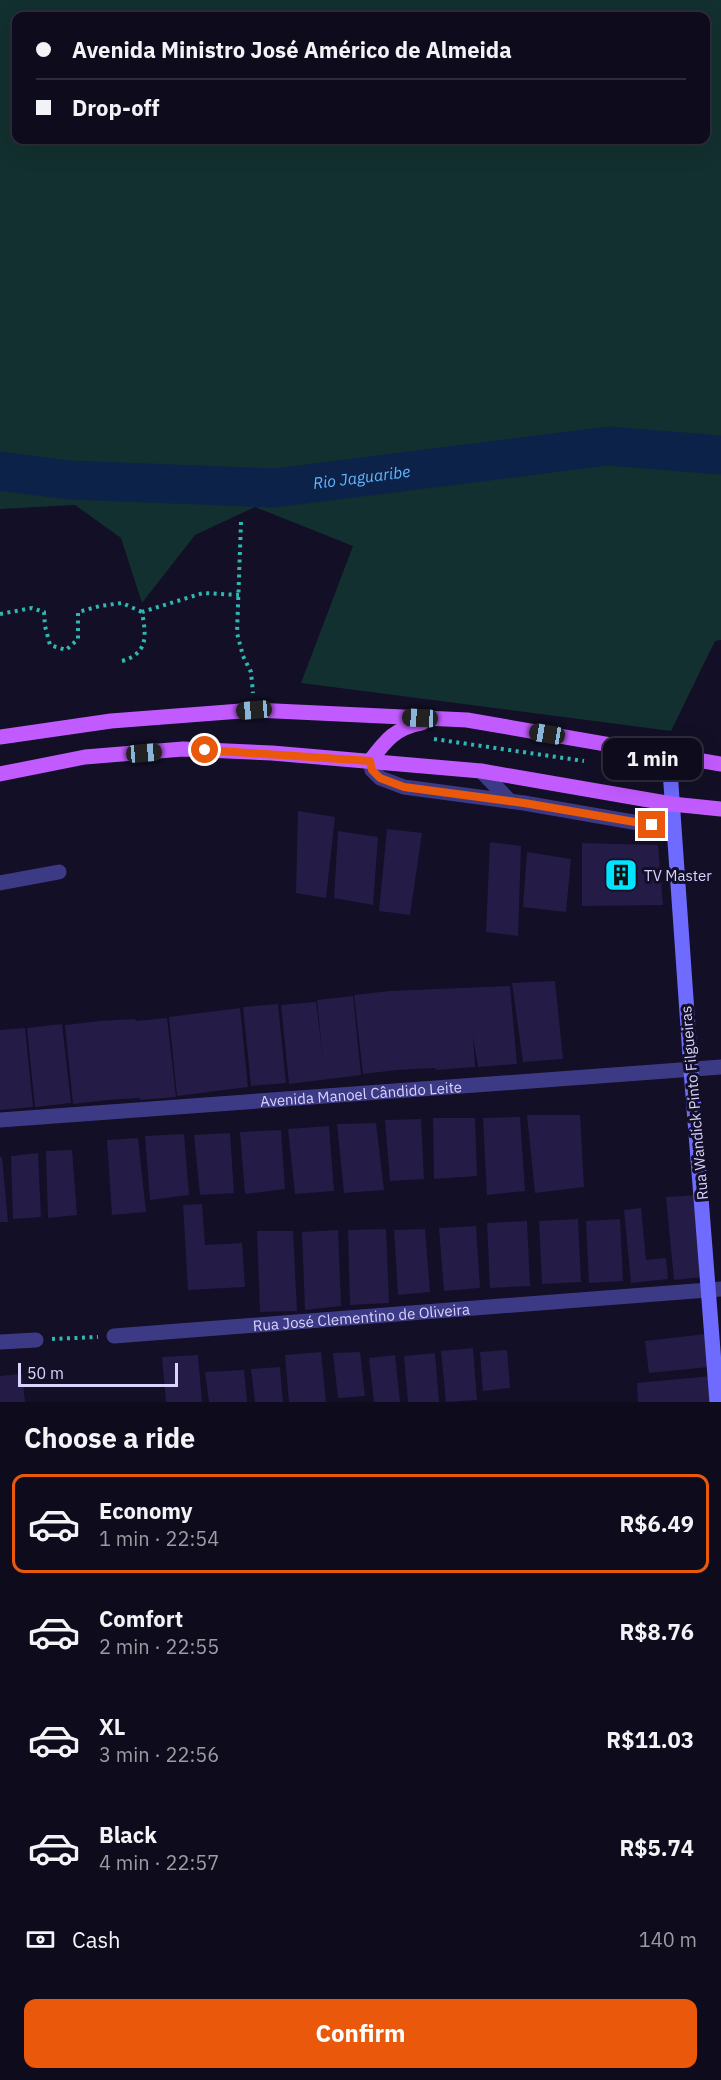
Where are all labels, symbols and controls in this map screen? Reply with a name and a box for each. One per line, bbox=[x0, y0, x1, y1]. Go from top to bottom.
text: Avenida Ministro José Américo de Almeida bbox=[72, 35, 512, 64]
text: Drop-off bbox=[72, 93, 159, 122]
water label: Rio Jaguaribe bbox=[312, 461, 411, 493]
car bbox=[235, 699, 273, 721]
car bbox=[402, 708, 438, 728]
car bbox=[528, 722, 566, 746]
route start bbox=[191, 736, 218, 763]
callout: 1 min bbox=[602, 738, 702, 780]
car bbox=[125, 742, 163, 764]
text: 1 min bbox=[626, 745, 679, 772]
route end bbox=[638, 811, 665, 838]
building icon: TV Master bbox=[603, 857, 639, 893]
place label: TV Master bbox=[644, 866, 712, 885]
street label: Rua Wandick Pinto Filgueiras bbox=[676, 1005, 712, 1201]
street label: Avenida Manoel Cândido Leite bbox=[259, 1077, 463, 1110]
street label: Rua José Clementino de Oliveira bbox=[252, 1299, 471, 1335]
scale bar bbox=[18, 1360, 178, 1388]
text: 50 m bbox=[27, 1363, 64, 1383]
text: Choose a ride bbox=[24, 1420, 195, 1455]
text: Economy bbox=[99, 1496, 193, 1525]
icon: car bbox=[27, 1497, 81, 1551]
text: R$6.49 bbox=[620, 1509, 694, 1538]
text: 1 min · 22:54 bbox=[99, 1525, 219, 1552]
text: Comfort bbox=[99, 1604, 183, 1633]
icon: car bbox=[27, 1605, 81, 1659]
text: R$8.76 bbox=[620, 1617, 694, 1646]
text: 2 min · 22:55 bbox=[99, 1633, 219, 1660]
text: XL bbox=[99, 1712, 125, 1741]
icon: car bbox=[27, 1713, 81, 1767]
text: R$11.03 bbox=[606, 1725, 694, 1754]
text: 3 min · 22:56 bbox=[99, 1741, 219, 1768]
text: Black bbox=[99, 1820, 157, 1849]
icon: car bbox=[27, 1821, 81, 1875]
text: R$5.74 bbox=[620, 1833, 694, 1862]
text: 4 min · 22:57 bbox=[99, 1849, 219, 1876]
icon: cash bbox=[24, 1923, 57, 1956]
text: Cash bbox=[72, 1925, 121, 1954]
text: 140 m bbox=[639, 1926, 697, 1953]
button: Confirm bbox=[24, 1999, 697, 2068]

